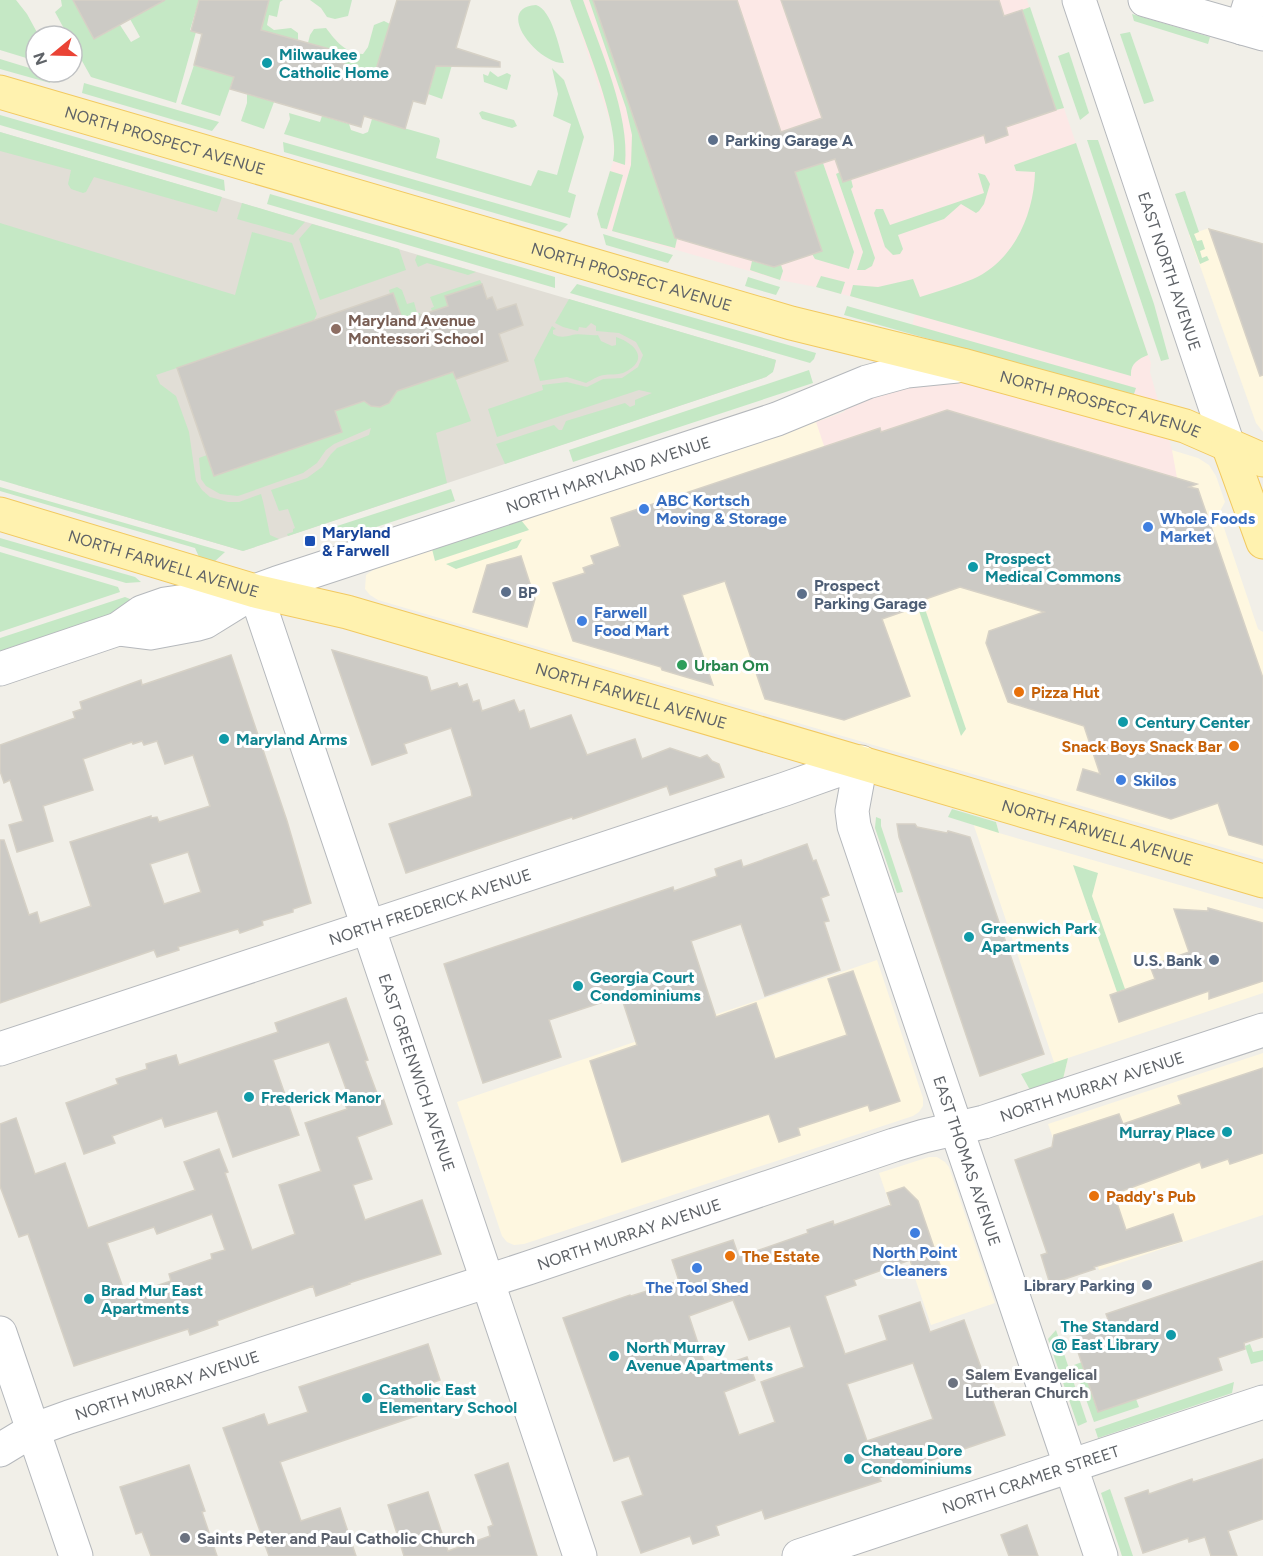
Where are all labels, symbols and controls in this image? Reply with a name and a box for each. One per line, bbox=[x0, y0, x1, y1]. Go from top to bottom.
north arrow bbox=[24, 24, 84, 84]
place label: Milwaukee Catholic Home bbox=[279, 45, 389, 82]
text: N bbox=[29, 50, 51, 68]
marker: Milwaukee Catholic Home bbox=[260, 56, 274, 70]
street label: NORTH PROSPECT AVENUE bbox=[62, 102, 268, 179]
place label: Parking Garage A bbox=[725, 131, 854, 150]
marker: Parking Garage A bbox=[706, 133, 720, 147]
street label: EAST NORTH AVENUE bbox=[1134, 189, 1205, 353]
street label: NORTH PROSPECT AVENUE bbox=[529, 239, 734, 315]
place label: Maryland Avenue Montessori School bbox=[348, 311, 484, 348]
marker: Maryland Avenue Montessori School bbox=[329, 322, 343, 336]
street label: NORTH PROSPECT AVENUE bbox=[998, 367, 1204, 442]
street label: NORTH MARYLAND AVENUE bbox=[503, 432, 713, 517]
place label: ABC Kortsch Moving & Storage bbox=[656, 491, 787, 528]
marker: ABC Kortsch Moving & Storage bbox=[637, 502, 651, 516]
place label: Whole Foods Market bbox=[1160, 509, 1256, 546]
marker: Whole Foods Market bbox=[1141, 520, 1155, 534]
place label: Maryland & Farwell bbox=[322, 523, 391, 560]
street label: NORTH FARWELL AVENUE bbox=[66, 526, 261, 602]
marker: Maryland & Farwell bbox=[303, 534, 317, 548]
place label: Prospect Medical Commons bbox=[985, 549, 1121, 586]
marker: Prospect Medical Commons bbox=[966, 560, 980, 574]
place label: Prospect Parking Garage bbox=[814, 576, 927, 613]
place label: BP bbox=[518, 583, 538, 602]
marker: BP bbox=[499, 585, 513, 599]
marker: Prospect Parking Garage bbox=[795, 587, 809, 601]
place label: Farwell Food Mart bbox=[594, 603, 669, 640]
marker: Farwell Food Mart bbox=[575, 614, 589, 628]
place label: Urban Om bbox=[694, 656, 769, 675]
marker: Urban Om bbox=[675, 658, 689, 672]
street label: NORTH FARWELL AVENUE bbox=[533, 659, 729, 733]
place label: Pizza Hut bbox=[1031, 683, 1100, 702]
marker: Pizza Hut bbox=[1012, 685, 1026, 699]
place label: Century Center bbox=[1135, 713, 1250, 732]
marker: Century Center bbox=[1116, 715, 1130, 729]
place label: Maryland Arms bbox=[236, 730, 348, 749]
marker: Maryland Arms bbox=[217, 732, 231, 746]
place label: Snack Boys Snack Bar bbox=[1061, 737, 1222, 756]
marker: Snack Boys Snack Bar bbox=[1227, 739, 1241, 753]
place label: Skilos bbox=[1133, 771, 1177, 790]
marker: Skilos bbox=[1114, 773, 1128, 787]
street label: NORTH FARWELL AVENUE bbox=[999, 796, 1195, 870]
street label: NORTH FREDERICK AVENUE bbox=[327, 865, 534, 949]
place label: Greenwich Park Apartments bbox=[981, 919, 1098, 956]
marker: Greenwich Park Apartments bbox=[962, 930, 976, 944]
place label: U.S. Bank bbox=[1133, 951, 1202, 970]
marker: U.S. Bank bbox=[1207, 953, 1221, 967]
place label: Georgia Court Condominiums bbox=[590, 968, 701, 1005]
street label: EAST GREENWICH AVENUE bbox=[375, 971, 459, 1174]
marker: Georgia Court Condominiums bbox=[571, 979, 585, 993]
street label: NORTH MURRAY AVENUE bbox=[997, 1048, 1186, 1126]
street label: EAST THOMAS AVENUE bbox=[929, 1073, 1004, 1248]
place label: Frederick Manor bbox=[261, 1088, 381, 1107]
marker: Frederick Manor bbox=[242, 1090, 256, 1104]
place label: Murray Place bbox=[1119, 1123, 1215, 1142]
marker: Murray Place bbox=[1220, 1125, 1234, 1139]
place label: Paddy's Pub bbox=[1106, 1187, 1196, 1206]
marker: Paddy's Pub bbox=[1087, 1189, 1101, 1203]
street label: NORTH MURRAY AVENUE bbox=[535, 1195, 724, 1274]
marker: North Point Cleaners bbox=[908, 1226, 922, 1240]
place label: North Point Cleaners bbox=[872, 1243, 958, 1280]
place label: The Estate bbox=[742, 1247, 820, 1266]
marker: The Estate bbox=[723, 1249, 737, 1263]
marker: The Tool Shed bbox=[690, 1261, 704, 1275]
place label: Library Parking bbox=[1023, 1276, 1135, 1295]
place label: The Tool Shed bbox=[646, 1278, 748, 1297]
marker: Library Parking bbox=[1140, 1278, 1154, 1292]
place label: Brad Mur East Apartments bbox=[101, 1281, 203, 1318]
marker: Brad Mur East Apartments bbox=[82, 1292, 96, 1306]
place label: The Standard @ East Library bbox=[1051, 1317, 1160, 1354]
marker: The Standard @ East Library bbox=[1164, 1328, 1178, 1342]
place label: North Murray Avenue Apartments bbox=[626, 1338, 774, 1375]
street label: NORTH MURRAY AVENUE bbox=[73, 1347, 262, 1424]
marker: North Murray Avenue Apartments bbox=[607, 1349, 621, 1363]
place label: Salem Evangelical Lutheran Church bbox=[965, 1365, 1097, 1402]
marker: Salem Evangelical Lutheran Church bbox=[946, 1376, 960, 1390]
place label: Catholic East Elementary School bbox=[379, 1380, 517, 1417]
marker: Catholic East Elementary School bbox=[360, 1391, 374, 1405]
place label: Chateau Dore Condominiums bbox=[861, 1441, 972, 1478]
street label: NORTH CRAMER STREET bbox=[940, 1441, 1122, 1518]
marker: Chateau Dore Condominiums bbox=[842, 1452, 856, 1466]
place label: Saints Peter and Paul Catholic Church bbox=[197, 1529, 475, 1548]
marker: Saints Peter and Paul Catholic Church bbox=[178, 1531, 192, 1545]

